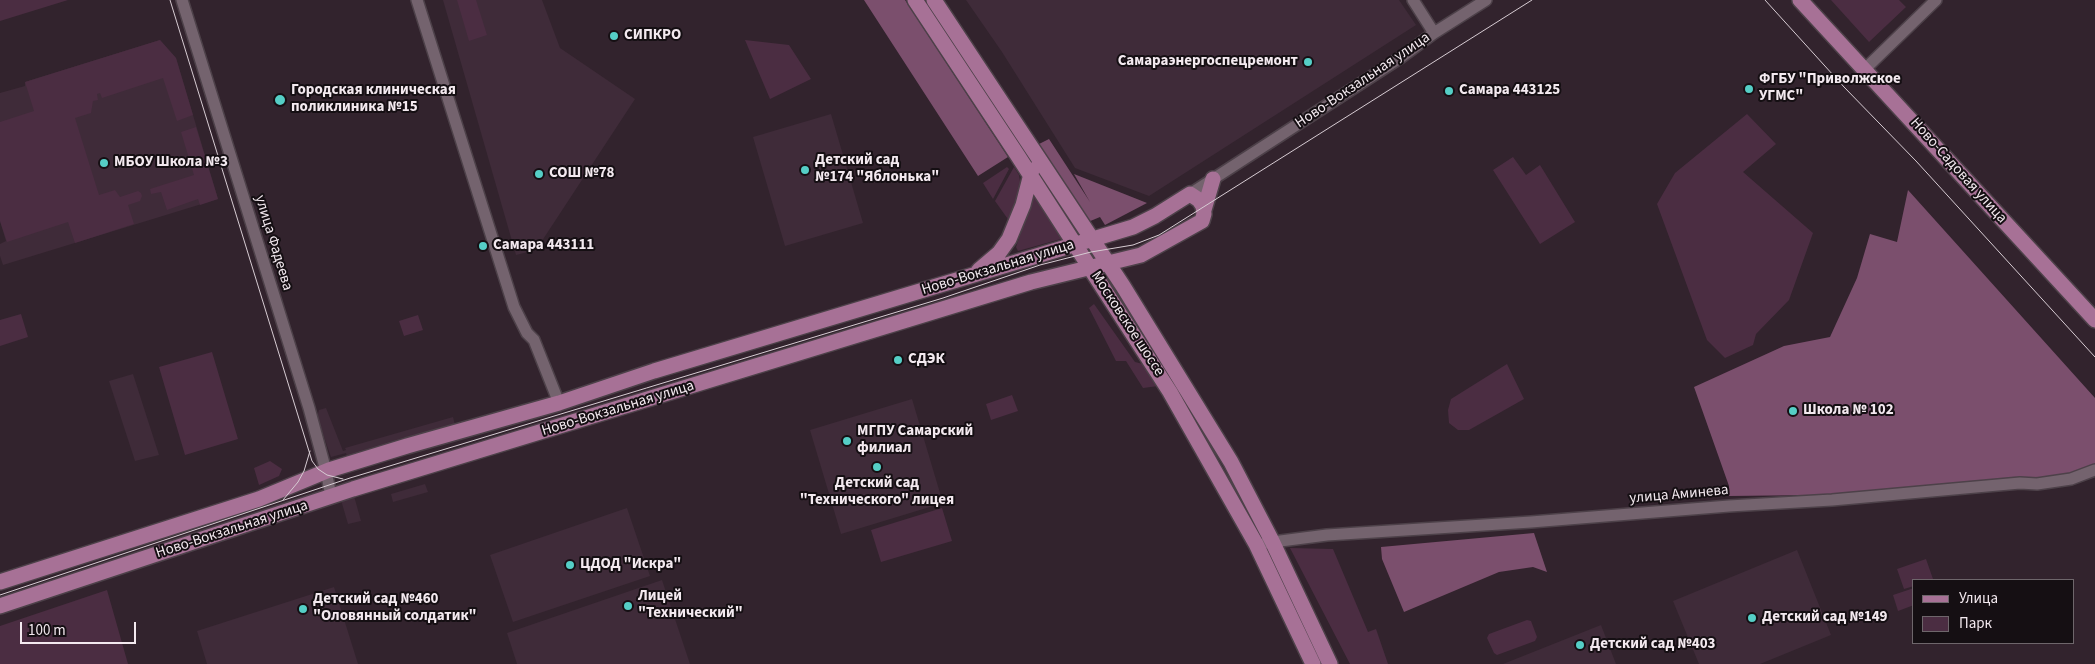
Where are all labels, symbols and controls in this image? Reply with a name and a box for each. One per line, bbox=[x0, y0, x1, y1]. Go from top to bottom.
place label: СИПКРО bbox=[624, 27, 681, 45]
street label: Ново-Вокзальная улица bbox=[1292, 29, 1434, 133]
marker: СИПКРО bbox=[608, 30, 620, 42]
place label: Самараэнергоспецремонт bbox=[1118, 53, 1298, 71]
marker: Самараэнергоспецремонт bbox=[1302, 56, 1314, 68]
place label: ФГБУ "Приволжское УГМС" bbox=[1759, 71, 1901, 106]
place label: Городская клиническая поликлиника №15 bbox=[291, 82, 456, 117]
place label: Самара 443125 bbox=[1459, 82, 1560, 100]
marker: ФГБУ "Приволжское УГМС" bbox=[1743, 83, 1755, 95]
marker: Самара 443125 bbox=[1443, 85, 1455, 97]
marker: Городская клиническая поликлиника №15 bbox=[273, 93, 287, 107]
street label: Ново-Садовая улица bbox=[1906, 114, 2010, 228]
place label: Детский сад №174 "Яблонька" bbox=[815, 152, 939, 187]
place label: МБОУ Школа №3 bbox=[114, 154, 228, 172]
marker: МБОУ Школа №3 bbox=[98, 157, 110, 169]
marker: Детский сад №174 "Яблонька" bbox=[799, 164, 811, 176]
place label: СОШ №78 bbox=[549, 165, 614, 183]
marker: СОШ №78 bbox=[533, 168, 545, 180]
street label: улица Фадеева bbox=[250, 193, 296, 293]
street label: Ново-Вокзальная улица bbox=[920, 236, 1076, 300]
place label: Самара 443111 bbox=[493, 237, 594, 255]
marker: Самара 443111 bbox=[477, 240, 489, 252]
street label: Московское шоссе bbox=[1086, 268, 1168, 380]
place label: СДЭК bbox=[908, 351, 945, 369]
marker: СДЭК bbox=[892, 354, 904, 366]
street label: Ново-Вокзальная улица bbox=[540, 377, 696, 441]
place label: Школа № 102 bbox=[1803, 402, 1894, 420]
marker: Школа № 102 bbox=[1787, 405, 1799, 417]
place label: МГПУ Самарский филиал bbox=[857, 423, 973, 458]
marker: МГПУ Самарский филиал bbox=[841, 435, 853, 447]
marker: Детский сад "Технического" лицея bbox=[871, 461, 883, 473]
place label: Детский сад "Технического" лицея bbox=[800, 475, 954, 510]
street label: улица Аминева bbox=[1629, 482, 1729, 508]
street label: Ново-Вокзальная улица bbox=[154, 497, 310, 563]
place label: ЦДОД "Искра" bbox=[580, 556, 681, 574]
marker: ЦДОД "Искра" bbox=[564, 559, 576, 571]
legend bbox=[1912, 579, 2075, 644]
place label: Лицей "Технический" bbox=[638, 588, 743, 623]
text: Улица bbox=[1959, 588, 1998, 609]
place label: Детский сад №460 "Оловянный солдатик" bbox=[313, 591, 477, 626]
marker: Лицей "Технический" bbox=[622, 600, 634, 612]
marker: Детский сад №460 "Оловянный солдатик" bbox=[297, 603, 309, 615]
place label: Детский сад №149 bbox=[1762, 609, 1888, 627]
scale bar bbox=[22, 612, 139, 644]
marker: Детский сад №149 bbox=[1746, 612, 1758, 624]
text: Парк bbox=[1959, 613, 1992, 634]
text: 100 m bbox=[28, 620, 66, 641]
place label: Детский сад №403 bbox=[1590, 636, 1716, 654]
marker: Детский сад №403 bbox=[1574, 639, 1586, 651]

